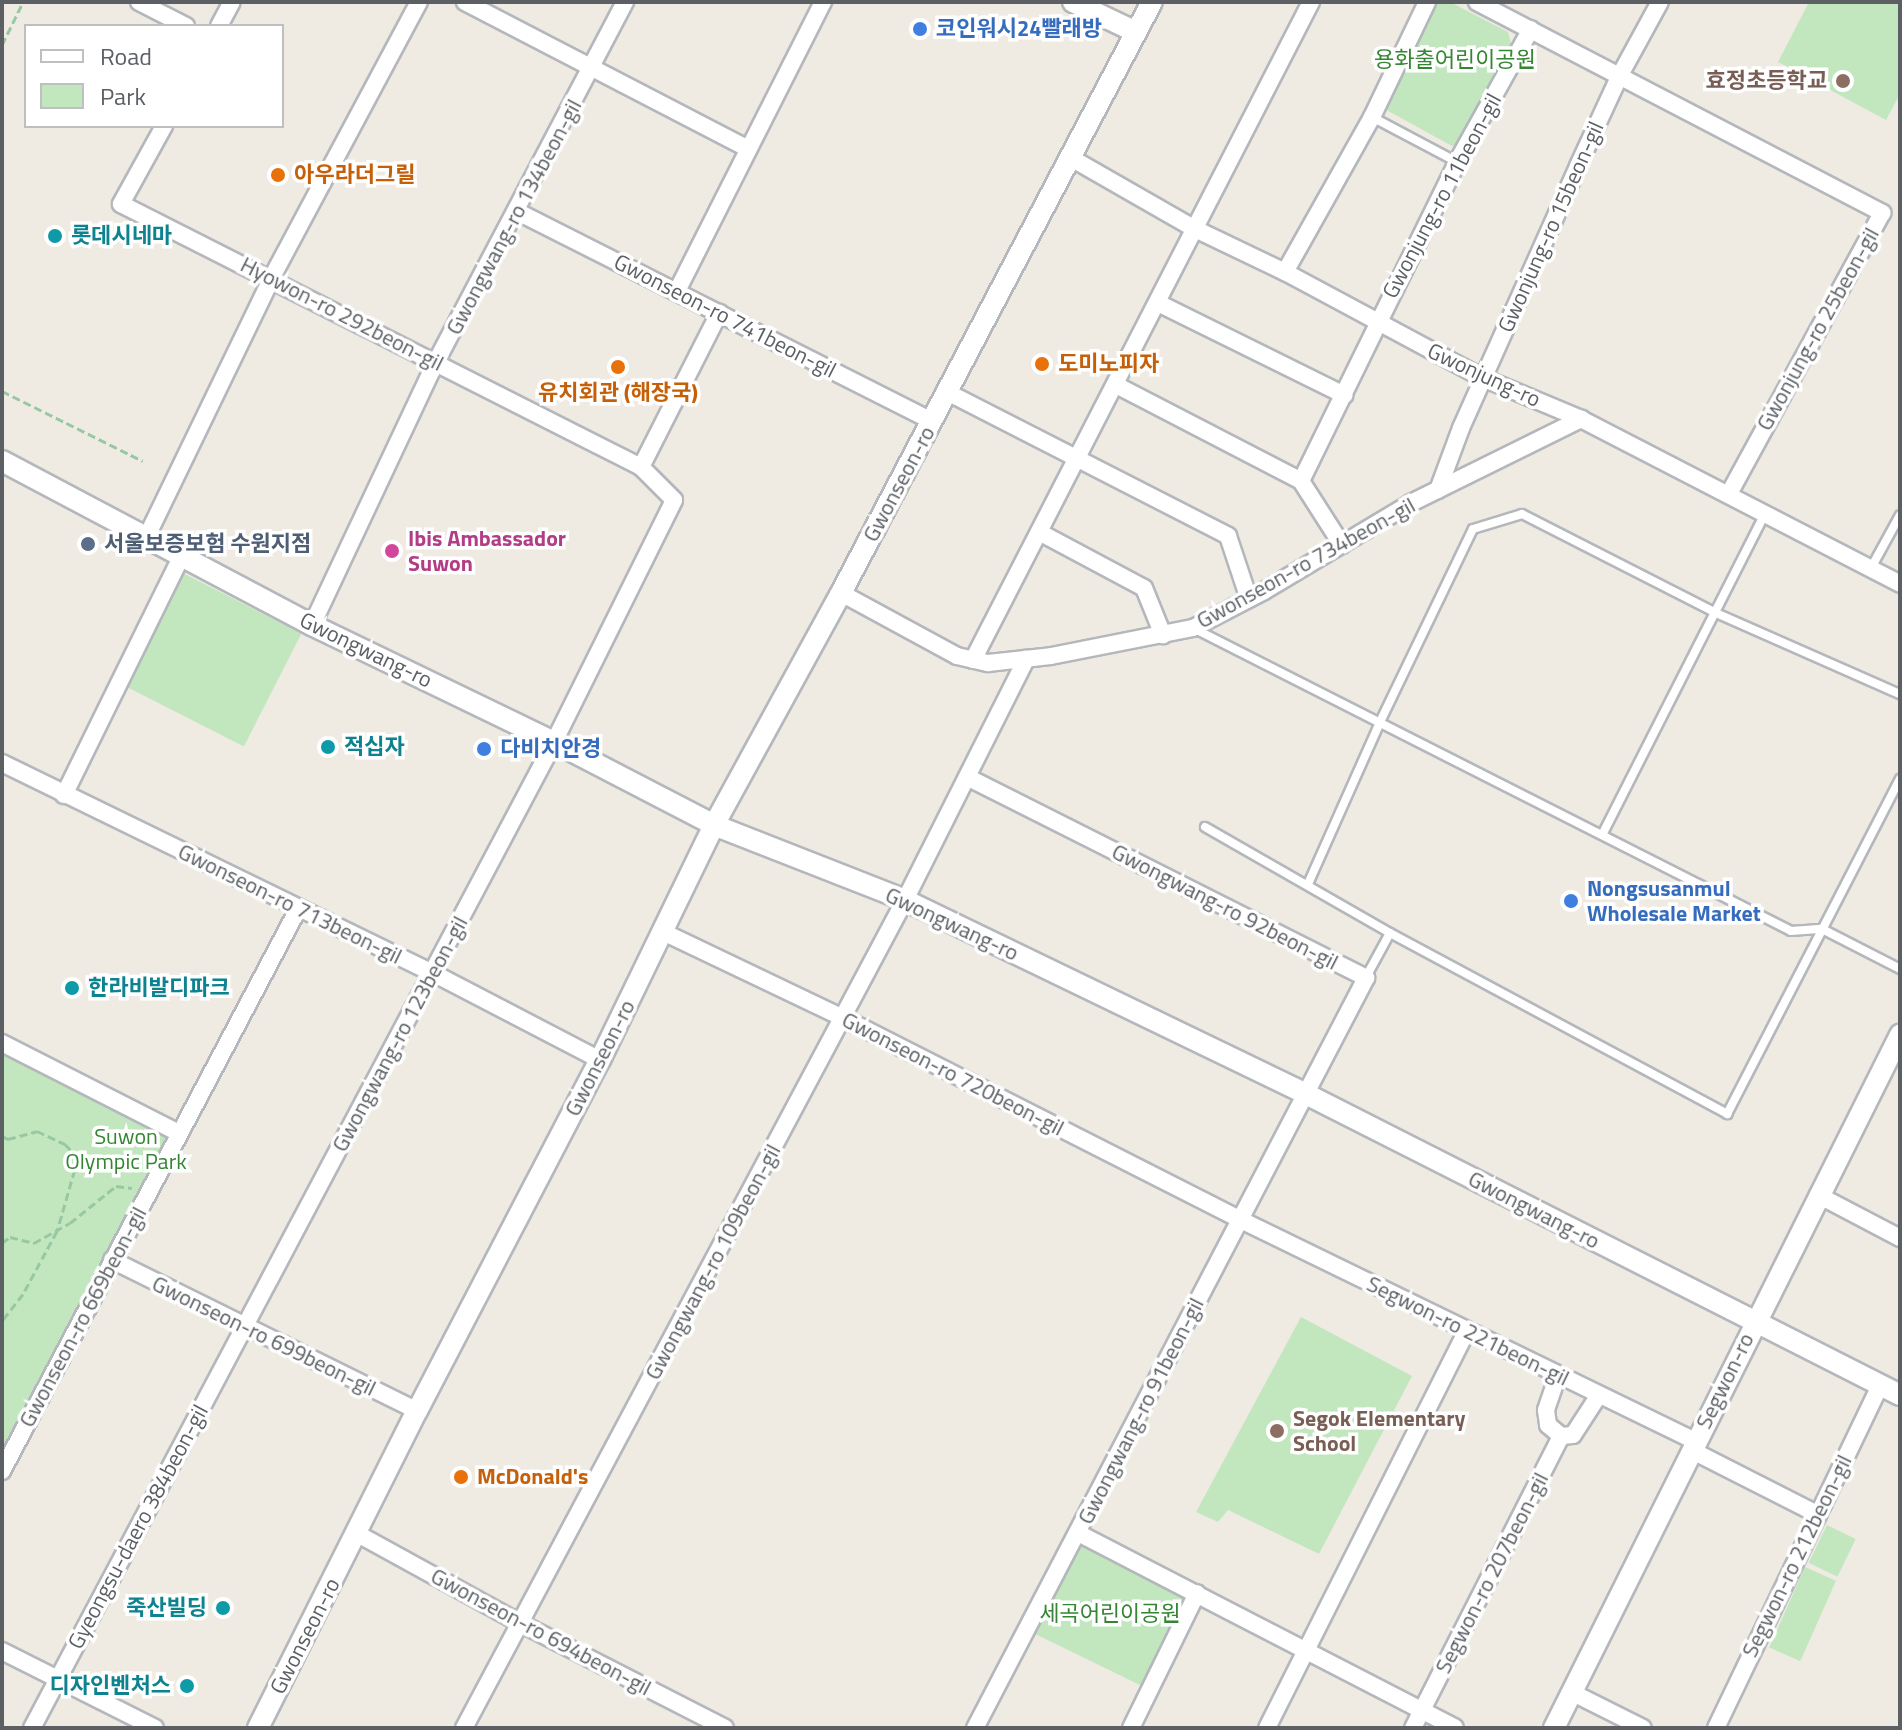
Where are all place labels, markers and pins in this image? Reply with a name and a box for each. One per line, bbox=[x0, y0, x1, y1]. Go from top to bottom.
place label: 코인워시24빨래방 bbox=[936, 16, 1102, 42]
marker: 코인워시24빨래방 bbox=[911, 20, 929, 38]
place label: 효정초등학교 bbox=[1706, 68, 1827, 94]
marker: 효정초등학교 bbox=[1834, 72, 1852, 90]
place label: 아우라더그릴 bbox=[294, 162, 415, 188]
marker: 아우라더그릴 bbox=[269, 166, 287, 184]
place label: 롯데시네마 bbox=[71, 223, 172, 249]
marker: 롯데시네마 bbox=[46, 227, 64, 245]
place label: 도미노피자 bbox=[1058, 351, 1159, 377]
marker: 도미노피자 bbox=[1033, 355, 1051, 373]
marker: 유치회관 (해장국) bbox=[609, 358, 627, 376]
place label: 유치회관 (해장국) bbox=[538, 380, 698, 406]
place label: Ibis Ambassador Suwon bbox=[408, 525, 566, 576]
place label: 서울보증보험 수원지점 bbox=[104, 531, 311, 557]
marker: 서울보증보험 수원지점 bbox=[79, 535, 97, 553]
marker: Ibis Ambassador Suwon bbox=[383, 542, 401, 560]
place label: 적십자 bbox=[344, 734, 405, 760]
place label: 다비치안경 bbox=[500, 736, 601, 762]
marker: 적십자 bbox=[319, 738, 337, 756]
marker: 다비치안경 bbox=[475, 740, 493, 758]
place label: Nongsusanmul Wholesale Market bbox=[1587, 875, 1761, 926]
marker: Nongsusanmul Wholesale Market bbox=[1562, 892, 1580, 910]
place label: 한라비발디파크 bbox=[88, 975, 230, 1001]
marker: 한라비발디파크 bbox=[63, 979, 81, 997]
place label: Segok Elementary School bbox=[1293, 1405, 1465, 1456]
marker: Segok Elementary School bbox=[1268, 1422, 1286, 1440]
place label: McDonald's bbox=[477, 1464, 588, 1490]
marker: McDonald's bbox=[452, 1468, 470, 1486]
place label: 죽산빌딩 bbox=[126, 1595, 207, 1621]
marker: 죽산빌딩 bbox=[214, 1599, 232, 1617]
place label: 디자인벤처스 bbox=[50, 1673, 171, 1699]
marker: 디자인벤처스 bbox=[178, 1677, 196, 1695]

